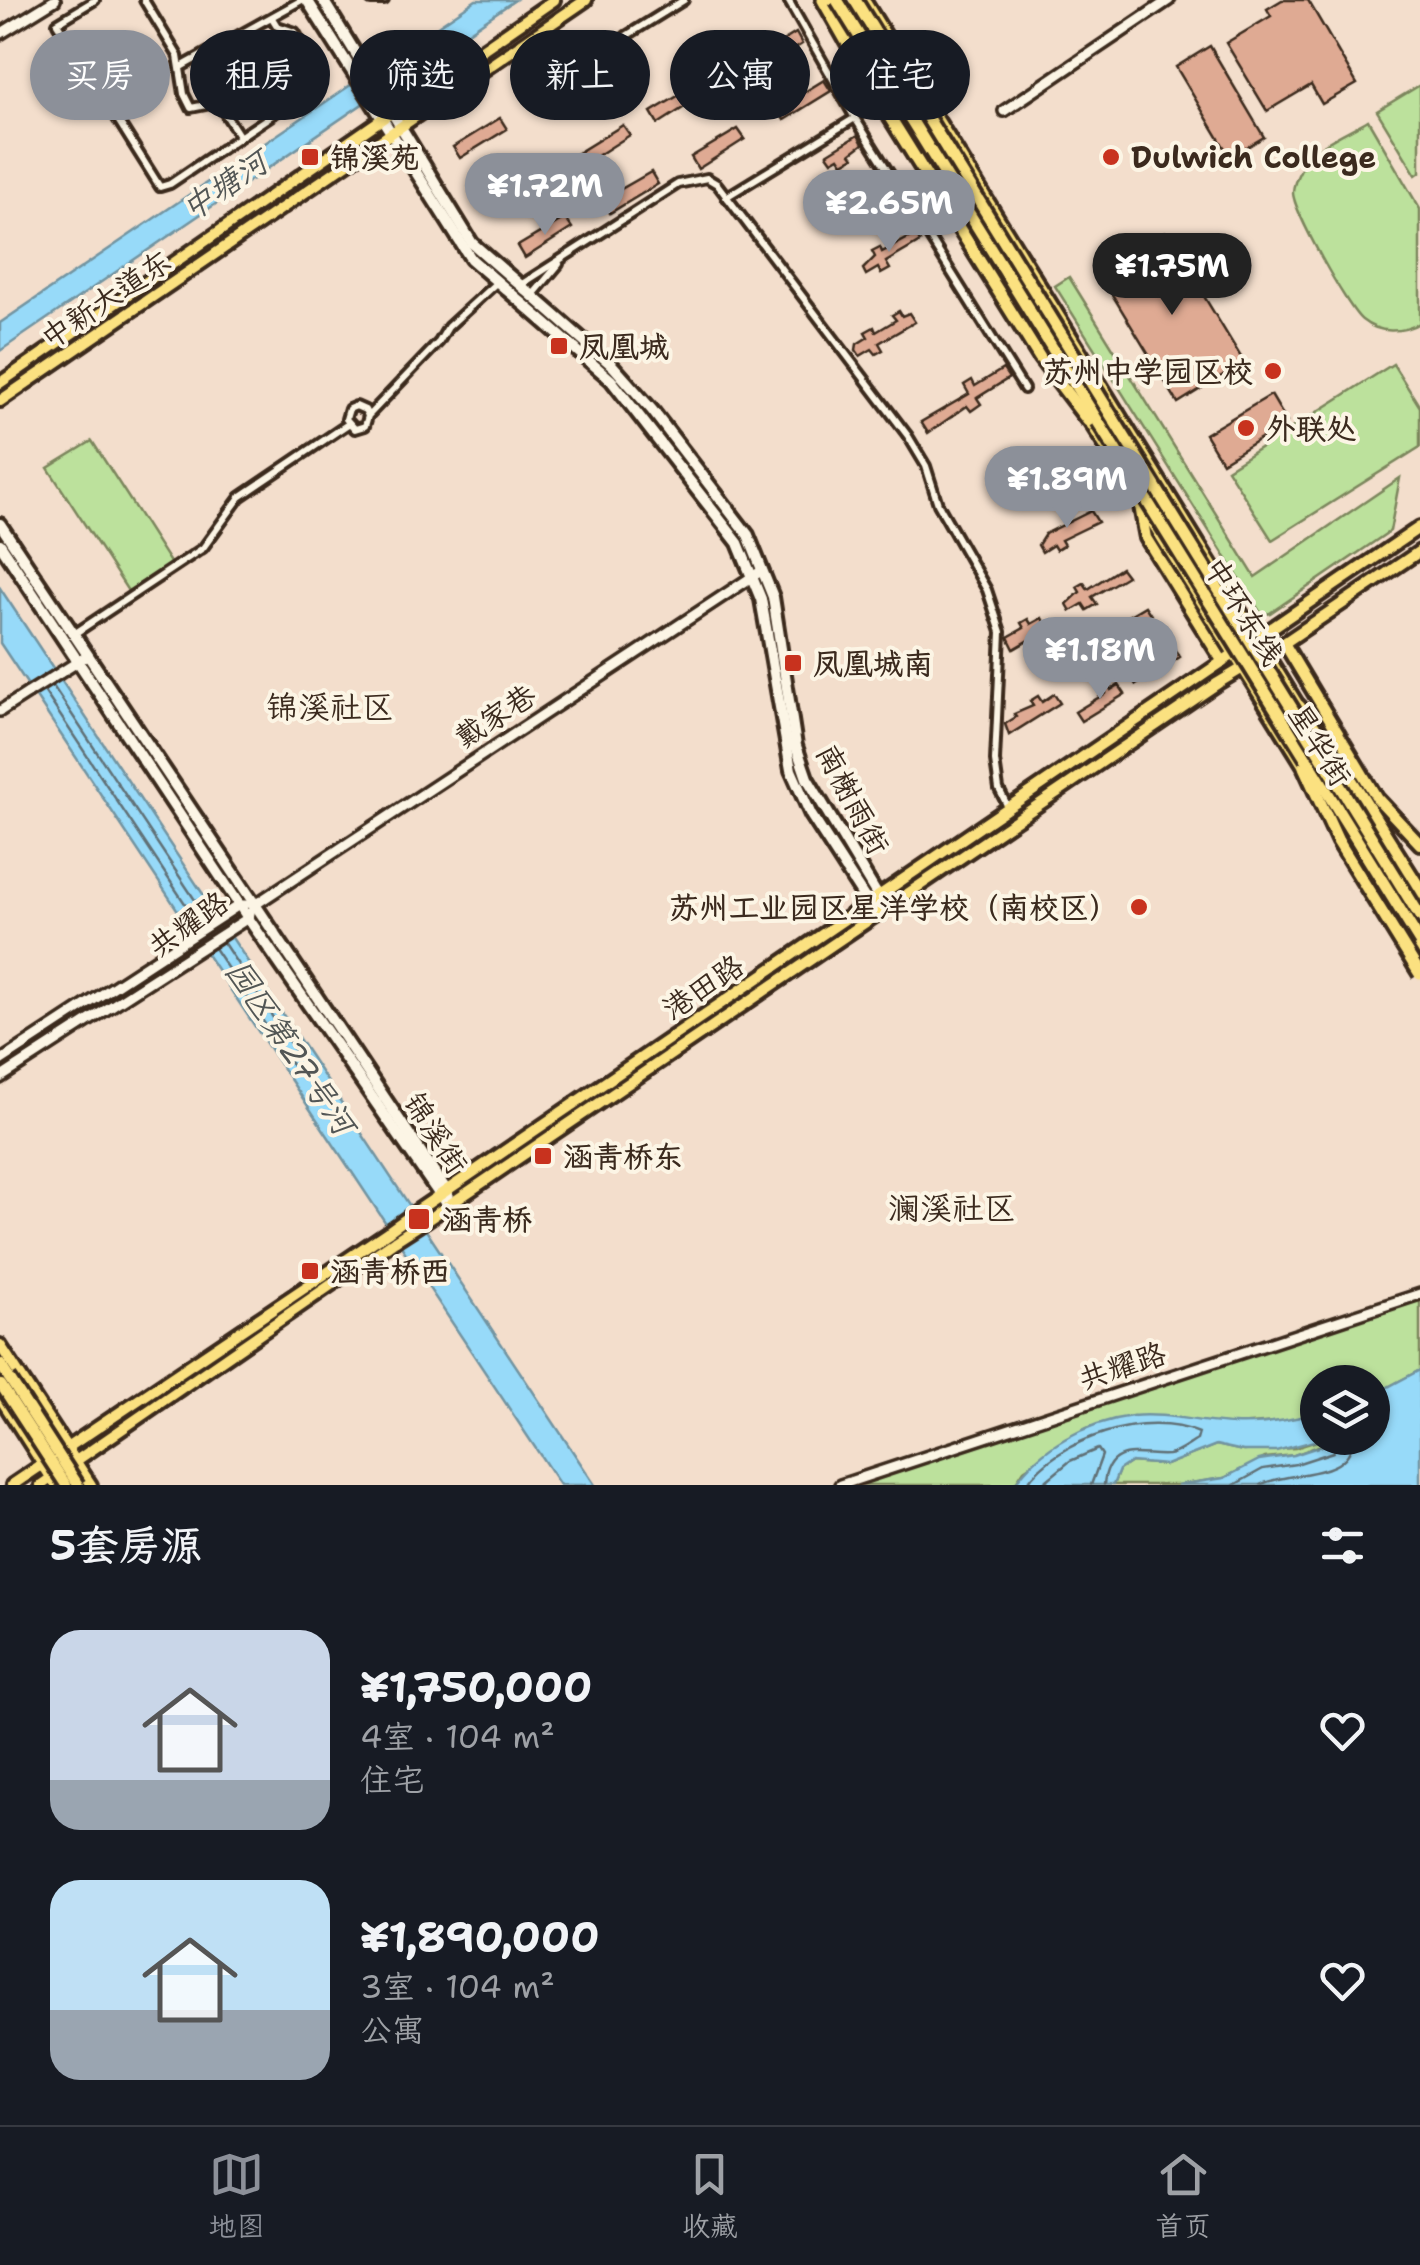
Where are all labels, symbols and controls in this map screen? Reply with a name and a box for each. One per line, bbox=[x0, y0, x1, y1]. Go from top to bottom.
chip: 买房 bbox=[30, 30, 170, 120]
chip: 租房 bbox=[190, 30, 330, 120]
chip: 筛选 bbox=[350, 30, 490, 120]
chip: 新上 bbox=[510, 30, 650, 120]
chip: 公寓 bbox=[670, 30, 810, 120]
chip: 住宅 bbox=[830, 30, 970, 120]
place label: 锦溪苑 bbox=[330, 137, 420, 178]
place label: Dulwich College bbox=[1131, 137, 1376, 178]
water label: 中塘河 bbox=[172, 138, 280, 230]
marker: 锦溪苑 bbox=[299, 146, 321, 168]
marker: Dulwich College bbox=[1100, 146, 1122, 168]
pin: ¥1.72M bbox=[464, 153, 626, 238]
text: ¥1.72M bbox=[487, 164, 603, 207]
pin: ¥2.65M bbox=[808, 170, 970, 255]
text: ¥2.65M bbox=[825, 181, 953, 224]
pin: ¥1.75M bbox=[1091, 233, 1253, 318]
street label: 中新大道东 bbox=[32, 240, 180, 358]
text: ¥1.75M bbox=[1115, 244, 1229, 287]
place label: 凤凰城 bbox=[579, 326, 669, 367]
marker: 凤凰城 bbox=[548, 335, 570, 357]
place label: 苏州中学园区校 bbox=[1043, 351, 1253, 392]
marker: 苏州中学园区校 bbox=[1262, 360, 1284, 382]
place label: 外联处 bbox=[1266, 408, 1356, 449]
marker: 外联处 bbox=[1235, 417, 1257, 439]
pin: ¥1.89M bbox=[986, 446, 1148, 531]
text: ¥1.89M bbox=[1007, 457, 1127, 500]
street label: 中环东线 bbox=[1195, 549, 1293, 673]
pin: ¥1.18M bbox=[1019, 617, 1181, 702]
text: ¥1.18M bbox=[1045, 628, 1155, 671]
place label: 凤凰城南 bbox=[813, 643, 933, 684]
marker: 凤凰城南 bbox=[782, 652, 804, 674]
street label: 戴家巷 bbox=[446, 674, 544, 758]
district label: 锦溪社区 bbox=[266, 685, 394, 728]
street label: 星华街 bbox=[1279, 696, 1361, 794]
street label: 南榭雨街 bbox=[807, 736, 899, 862]
street label: 共耀路 bbox=[139, 881, 237, 967]
place label: 苏州工业园区星洋学校（南校区） bbox=[669, 887, 1119, 928]
marker: 苏州工业园区星洋学校（南校区） bbox=[1128, 896, 1150, 918]
street label: 港田路 bbox=[654, 945, 752, 1029]
water label: 园区第27号河 bbox=[217, 951, 368, 1147]
street label: 锦溪街 bbox=[394, 1084, 478, 1182]
place label: 涵青桥东 bbox=[563, 1136, 683, 1177]
marker: 涵青桥东 bbox=[532, 1145, 554, 1167]
district label: 澜溪社区 bbox=[888, 1186, 1016, 1229]
place label: 涵青桥 bbox=[442, 1199, 532, 1240]
marker: 涵青桥 bbox=[406, 1206, 432, 1232]
place label: 涵青桥西 bbox=[330, 1251, 450, 1292]
marker: 涵青桥西 bbox=[299, 1260, 321, 1282]
street label: 共耀路 bbox=[1073, 1333, 1171, 1399]
map controls bbox=[1300, 1365, 1390, 1455]
button: layers bbox=[1300, 1365, 1390, 1455]
text: 5套房源 bbox=[50, 1517, 202, 1573]
icon: filters bbox=[1315, 1518, 1370, 1573]
text: ¥1,750,000 bbox=[360, 1659, 593, 1715]
icon: home bbox=[130, 1670, 250, 1790]
icon: heart bbox=[1315, 1703, 1370, 1758]
text: 4室 · 104 m² bbox=[360, 1715, 555, 1758]
text: 住宅 bbox=[360, 1758, 424, 1801]
text: ¥1,890,000 bbox=[360, 1909, 600, 1965]
icon: home bbox=[130, 1920, 250, 2040]
icon: heart bbox=[1315, 1953, 1370, 2008]
text: 3室 · 104 m² bbox=[360, 1965, 555, 2008]
text: 公寓 bbox=[360, 2008, 424, 2051]
tab: 地图 bbox=[209, 2147, 265, 2245]
tab: 收藏 bbox=[682, 2147, 738, 2245]
tab: 首页 bbox=[1155, 2147, 1211, 2245]

